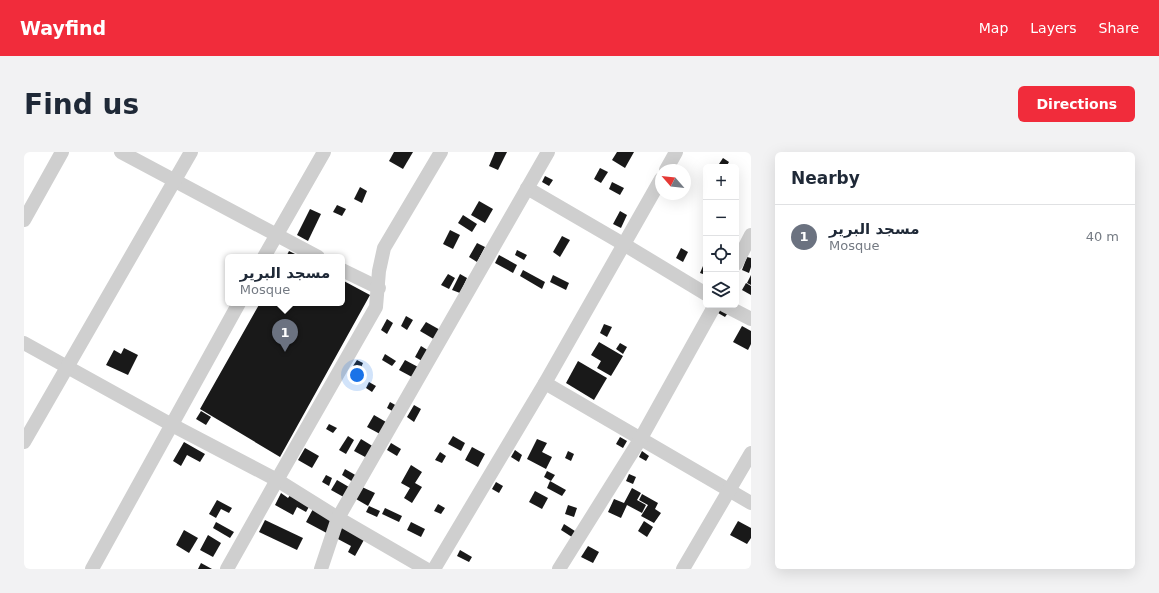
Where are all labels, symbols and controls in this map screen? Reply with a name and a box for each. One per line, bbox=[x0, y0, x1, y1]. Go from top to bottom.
text: Wayfind bbox=[20, 17, 106, 39]
text: Map bbox=[979, 20, 1008, 36]
text: Layers bbox=[1030, 20, 1077, 36]
text: Share bbox=[1099, 20, 1139, 36]
button: Directions bbox=[1018, 86, 1135, 122]
text: Find us bbox=[24, 88, 139, 121]
north arrow bbox=[655, 164, 691, 200]
map controls bbox=[703, 164, 739, 308]
button: + bbox=[703, 164, 739, 200]
text: Nearby bbox=[791, 168, 860, 188]
button: − bbox=[703, 200, 739, 236]
text: مسجد البرير bbox=[829, 220, 919, 238]
text: 1 bbox=[799, 229, 809, 244]
text: 40 m bbox=[1086, 229, 1119, 244]
button: locate bbox=[703, 236, 739, 272]
text: Mosque bbox=[829, 238, 879, 253]
popup bbox=[225, 254, 345, 306]
text: مسجد البرير bbox=[240, 264, 330, 282]
button: layers bbox=[703, 272, 739, 308]
text: Mosque bbox=[240, 282, 290, 297]
pin: 1 bbox=[272, 319, 298, 352]
your location bbox=[347, 365, 367, 385]

